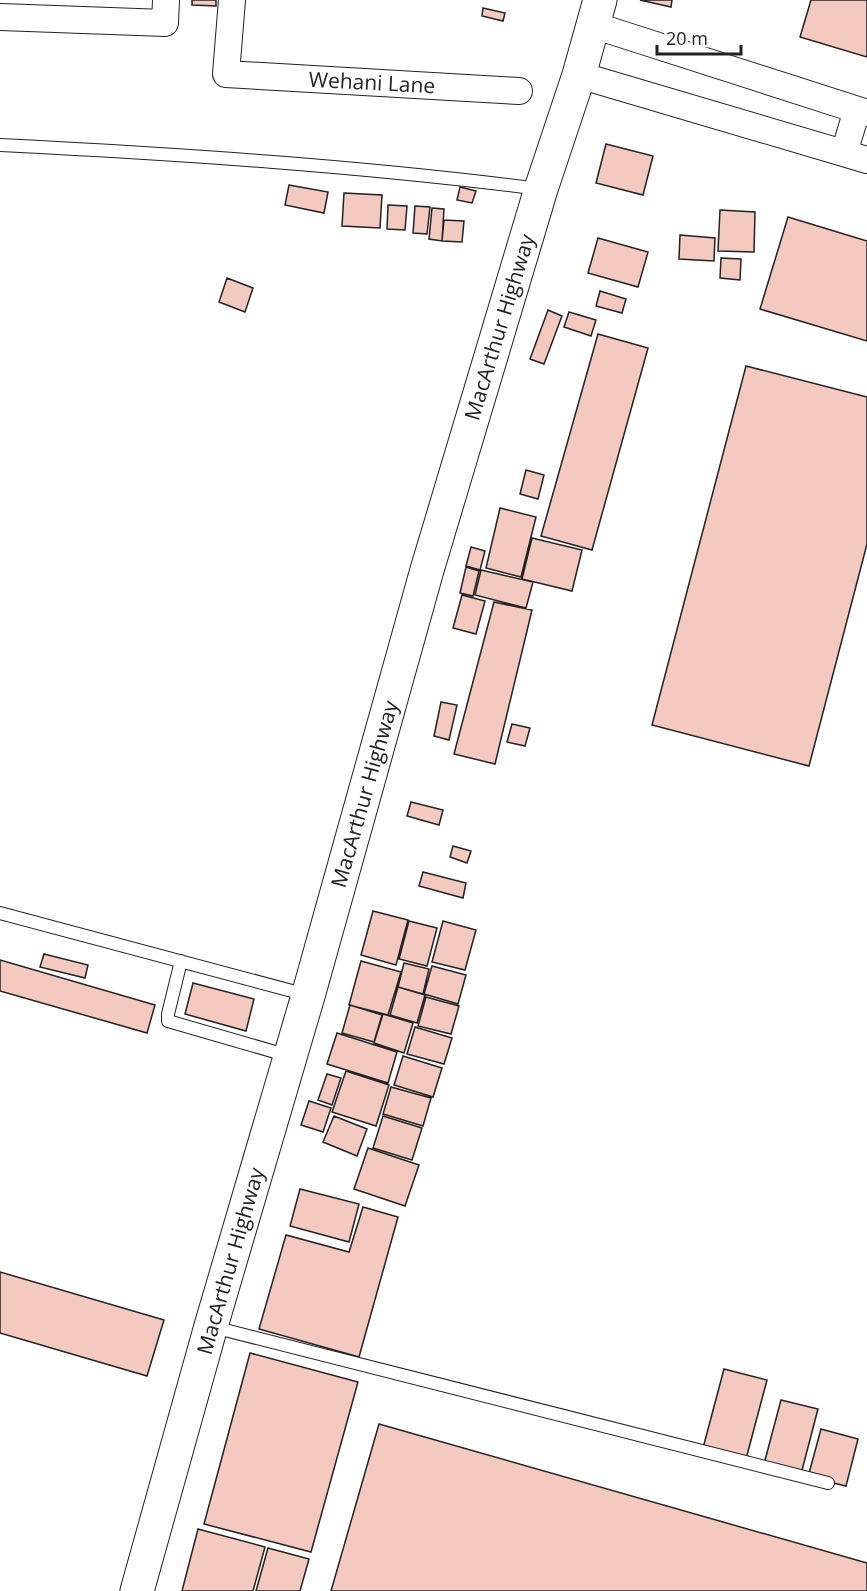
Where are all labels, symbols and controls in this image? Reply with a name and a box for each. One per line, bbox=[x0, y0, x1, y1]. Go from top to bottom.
scale bar bbox=[657, 18, 741, 56]
text: 20 m bbox=[666, 26, 708, 50]
street label: Wehani Lane bbox=[308, 65, 436, 99]
street label: MacArthur Highway bbox=[457, 230, 541, 424]
street label: MacArthur Highway bbox=[324, 697, 404, 891]
street label: MacArthur Highway bbox=[190, 1164, 270, 1358]

